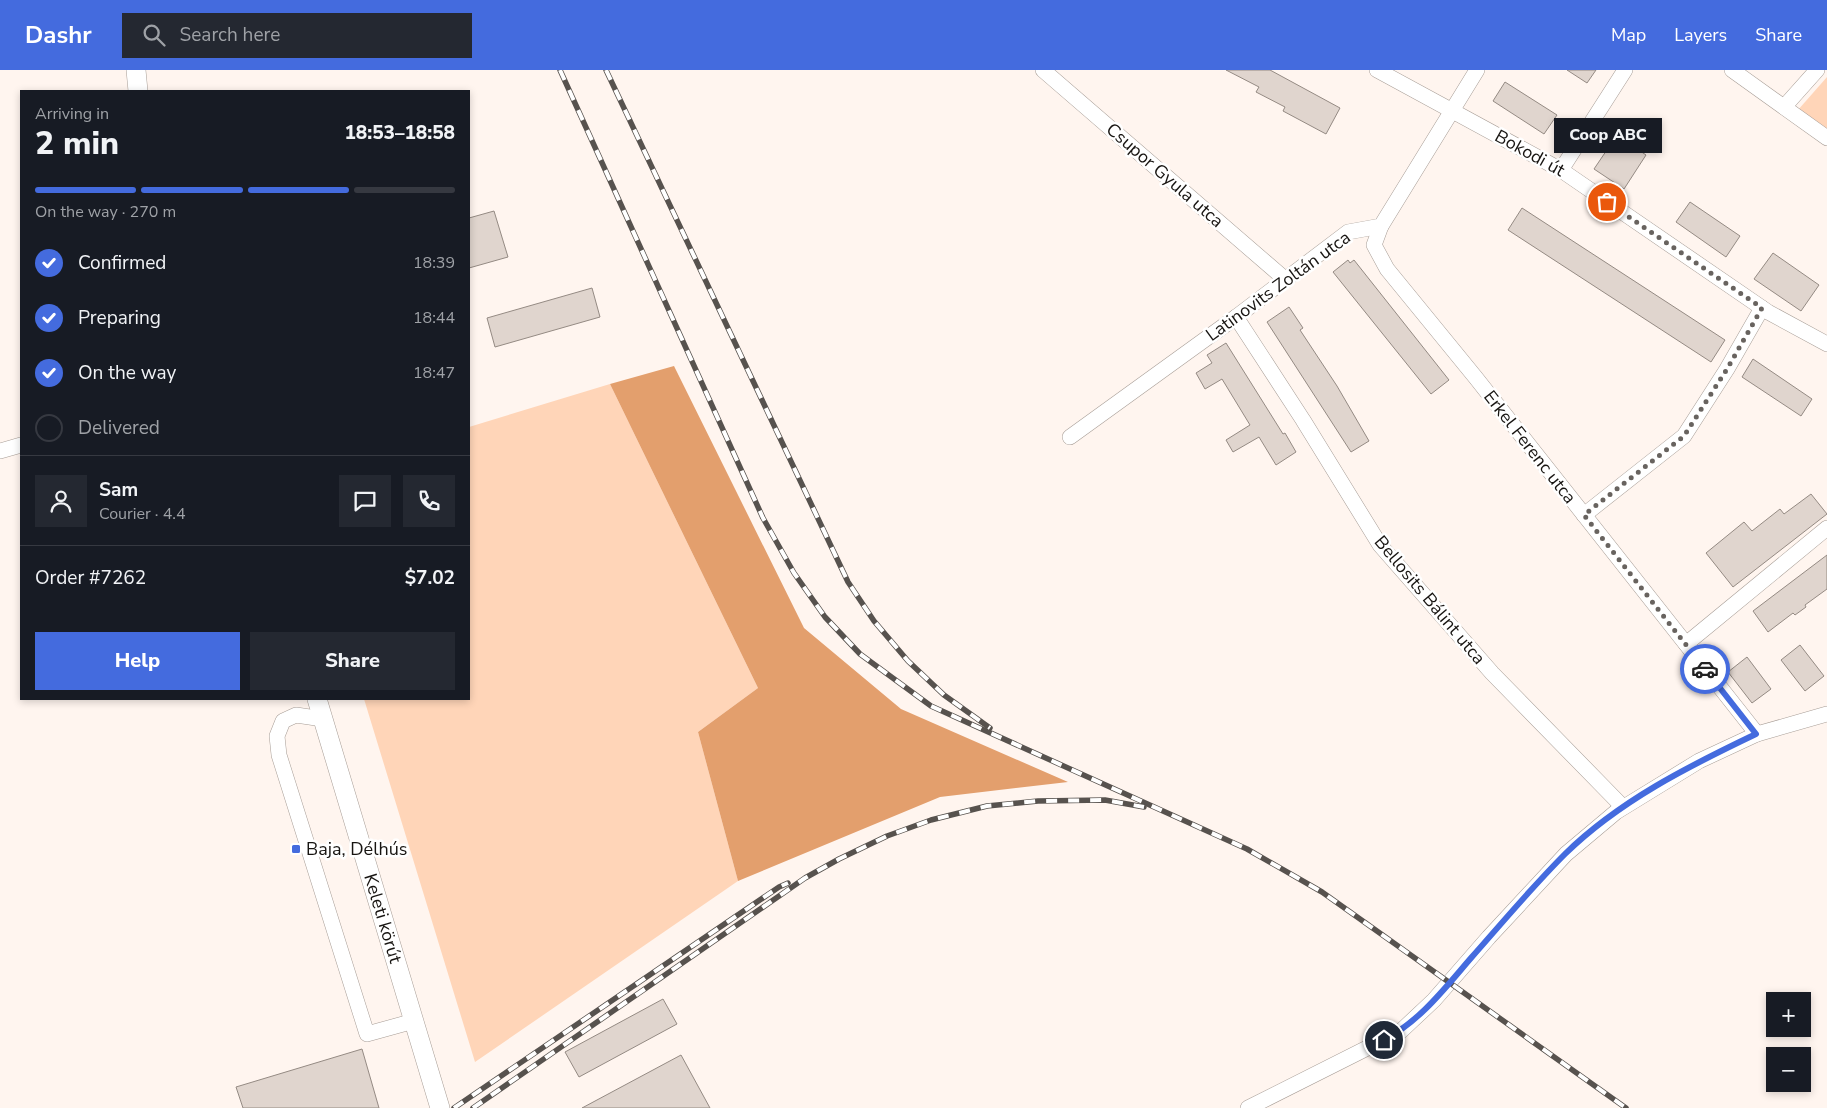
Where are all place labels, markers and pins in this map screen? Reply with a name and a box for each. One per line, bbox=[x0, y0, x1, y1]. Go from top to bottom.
callout: Coop ABC bbox=[1553, 117, 1661, 152]
pin bbox=[1586, 181, 1628, 223]
place label: Baja, Délhús bbox=[306, 837, 407, 861]
marker: Baja, Délhús bbox=[290, 843, 302, 855]
pin bbox=[1363, 1019, 1405, 1061]

